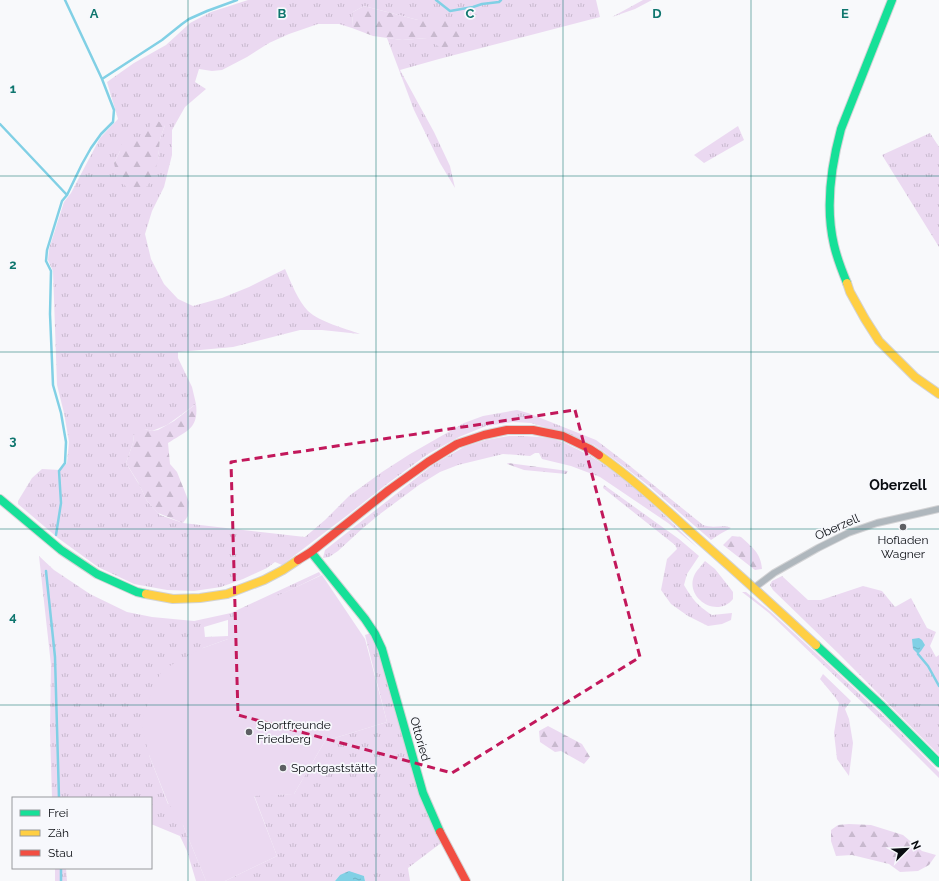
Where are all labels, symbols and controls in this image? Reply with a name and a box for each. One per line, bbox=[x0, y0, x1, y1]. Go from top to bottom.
text: A bbox=[90, 6, 99, 21]
text: B bbox=[278, 6, 287, 21]
text: C bbox=[466, 6, 475, 21]
text: D bbox=[652, 6, 662, 21]
text: E bbox=[841, 6, 849, 21]
text: 1 bbox=[10, 81, 17, 96]
text: 2 bbox=[9, 257, 17, 272]
text: 3 bbox=[9, 433, 17, 448]
district label: Oberzell bbox=[869, 477, 927, 493]
street label: Oberzell bbox=[813, 511, 862, 543]
marker: Hofladen Wagner bbox=[898, 522, 908, 532]
place label: Hofladen Wagner bbox=[878, 533, 928, 561]
text: 4 bbox=[9, 609, 17, 624]
street label: Ottoried bbox=[407, 715, 433, 763]
place label: Sportfreunde Friedberg bbox=[257, 718, 331, 746]
marker: Sportfreunde Friedberg bbox=[244, 727, 254, 737]
place label: Sportgaststätte bbox=[291, 761, 376, 775]
marker: Sportgaststätte bbox=[278, 763, 288, 773]
legend bbox=[12, 797, 152, 869]
text: Frei bbox=[48, 806, 68, 820]
text: Zäh bbox=[48, 826, 69, 840]
north arrow bbox=[887, 829, 927, 869]
text: N bbox=[908, 839, 923, 852]
text: Stau bbox=[48, 846, 73, 860]

